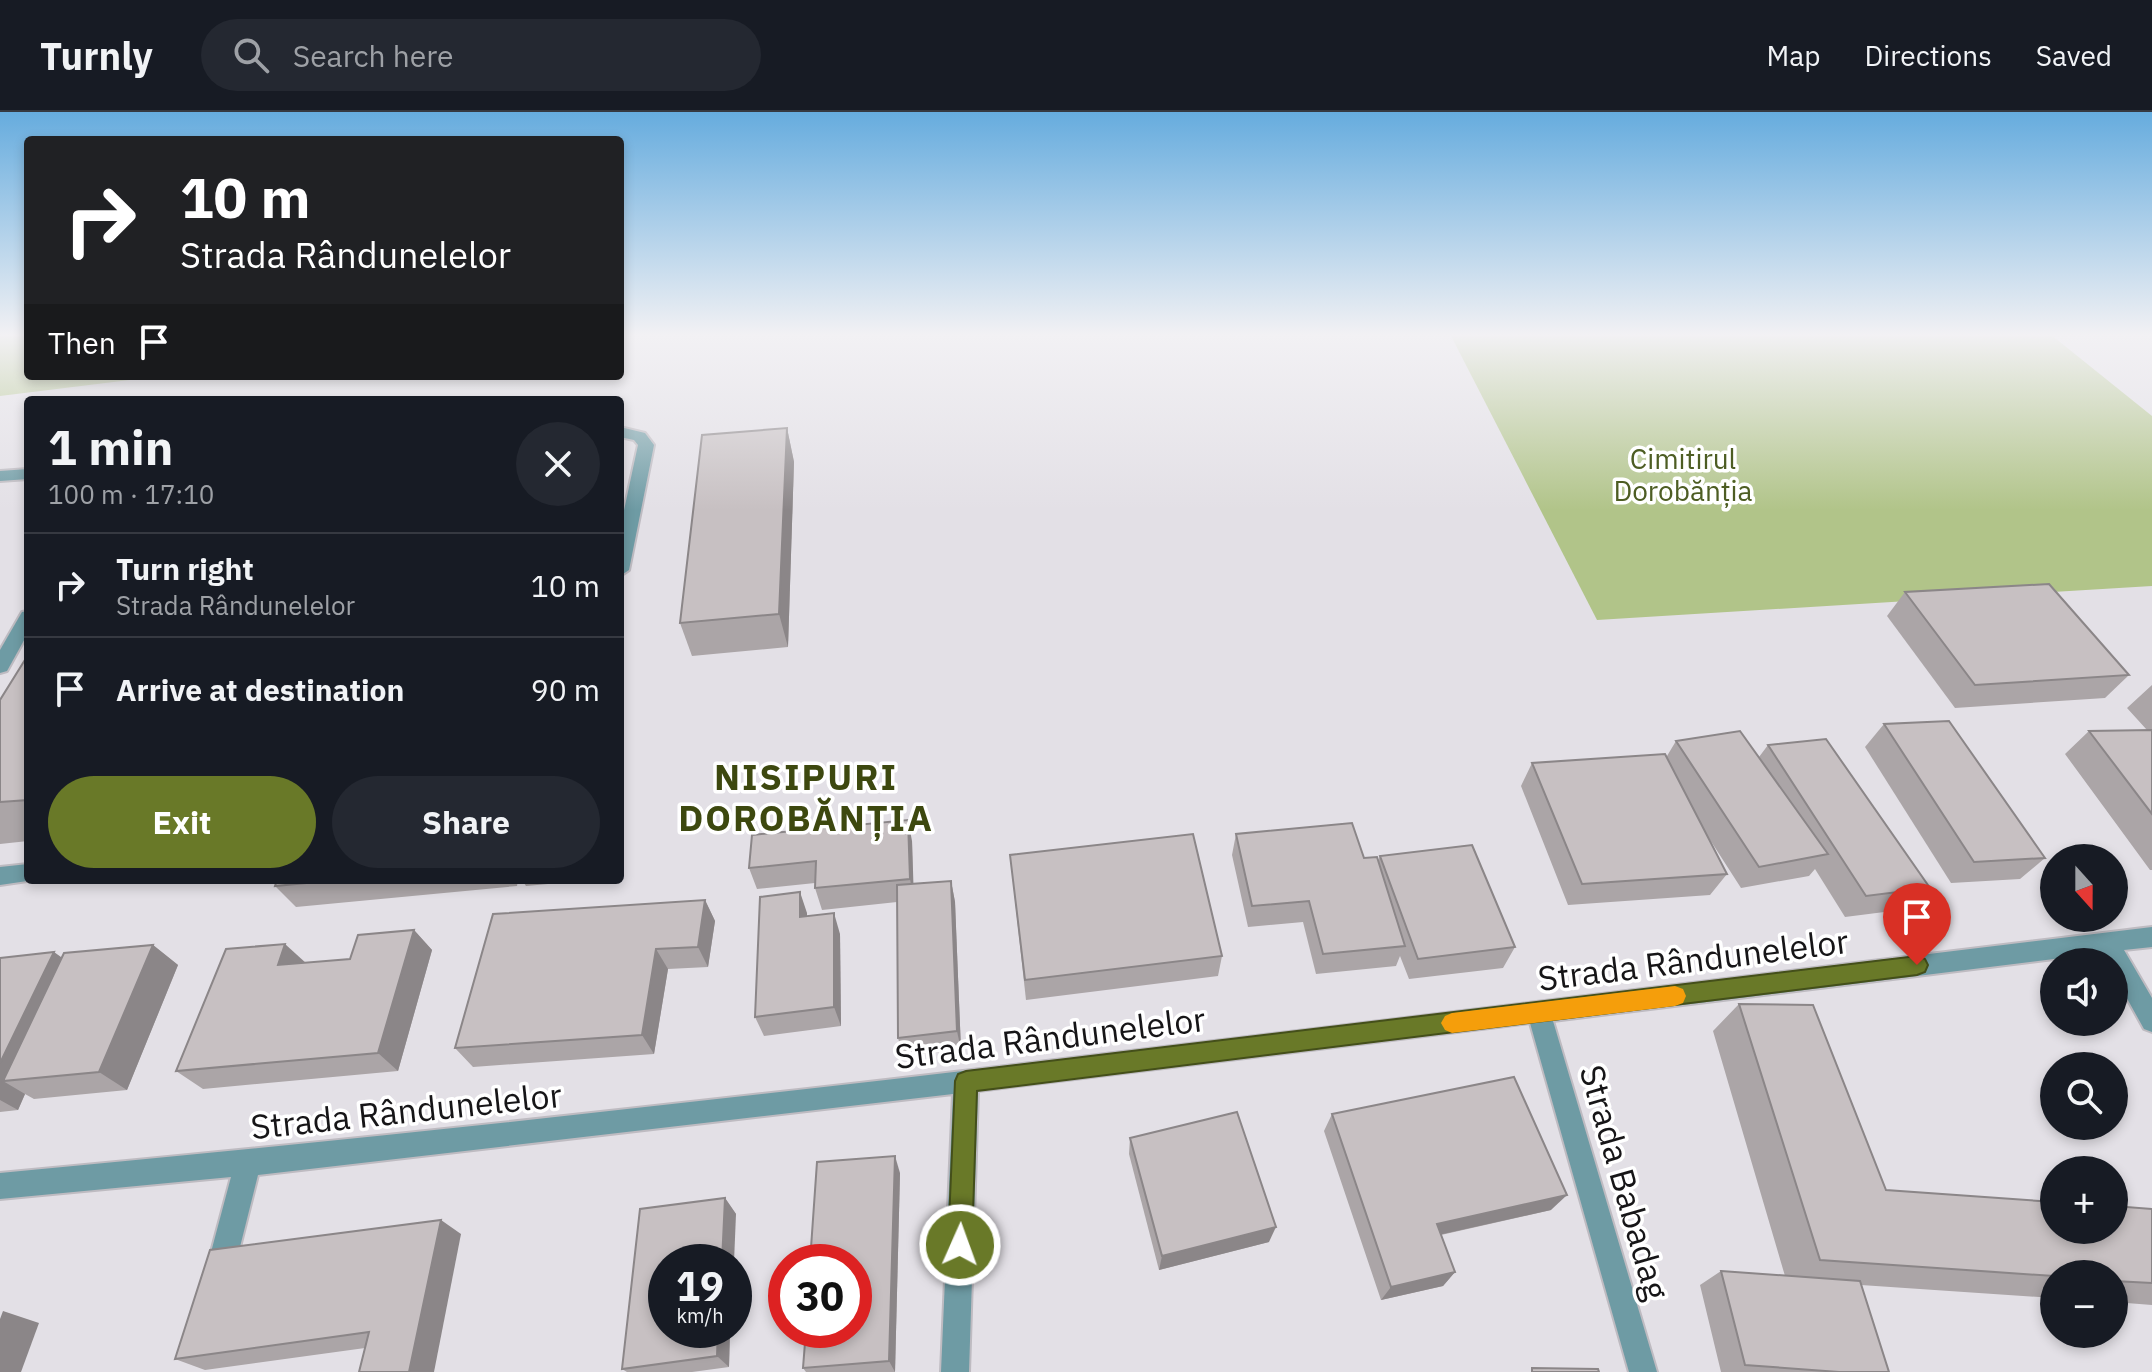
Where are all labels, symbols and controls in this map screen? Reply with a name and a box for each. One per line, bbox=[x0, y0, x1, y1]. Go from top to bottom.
search box bbox=[201, 19, 761, 91]
text: Turnly bbox=[40, 31, 153, 80]
icon: search bbox=[229, 33, 273, 77]
text: Search here bbox=[293, 36, 454, 75]
text: Map bbox=[1766, 37, 1820, 74]
text: Directions bbox=[1864, 37, 1992, 74]
text: Saved bbox=[2036, 37, 2112, 74]
text: 10 m bbox=[180, 161, 310, 233]
icon: right bbox=[48, 168, 152, 272]
text: Strada Rândunelelor bbox=[180, 231, 511, 278]
icon: arrive bbox=[132, 320, 176, 364]
text: Then bbox=[48, 323, 116, 362]
text: 1 min bbox=[48, 416, 173, 478]
button: close bbox=[516, 422, 600, 506]
park label: Cimitirul Dorobănția bbox=[1613, 440, 1753, 509]
text: 100 m · 17:10 bbox=[48, 477, 214, 511]
text: Turn right bbox=[116, 549, 254, 588]
icon: right bbox=[48, 563, 92, 607]
text: 10 m bbox=[531, 566, 600, 605]
text: Strada Rândunelelor bbox=[116, 588, 355, 622]
icon: arrive bbox=[48, 667, 92, 711]
text: Arrive at destination bbox=[116, 670, 404, 709]
text: 90 m bbox=[531, 670, 600, 709]
district label: NISIPURI DOROBĂNȚIA bbox=[678, 753, 934, 841]
button: Exit bbox=[48, 776, 316, 868]
button: Share bbox=[332, 776, 600, 868]
north arrow bbox=[2040, 844, 2128, 932]
map controls bbox=[2040, 844, 2128, 1348]
pin bbox=[1883, 883, 1951, 965]
icon: arrive bbox=[1895, 895, 1939, 939]
street label: Strada Rândunelelor bbox=[1535, 918, 1851, 1000]
button: sound bbox=[2040, 948, 2128, 1036]
street label: Strada Rândunelelor bbox=[892, 996, 1208, 1078]
button: search bbox=[2040, 1052, 2128, 1140]
street label: Strada Babadag bbox=[1570, 1060, 1680, 1304]
street label: Strada Rândunelelor bbox=[248, 1072, 564, 1148]
button: + bbox=[2040, 1156, 2128, 1244]
position arrow bbox=[918, 1203, 1002, 1287]
speed limit sign: 30 bbox=[768, 1244, 872, 1348]
text: 19 bbox=[676, 1260, 724, 1312]
button: − bbox=[2040, 1260, 2128, 1348]
text: km/h bbox=[676, 1302, 724, 1329]

